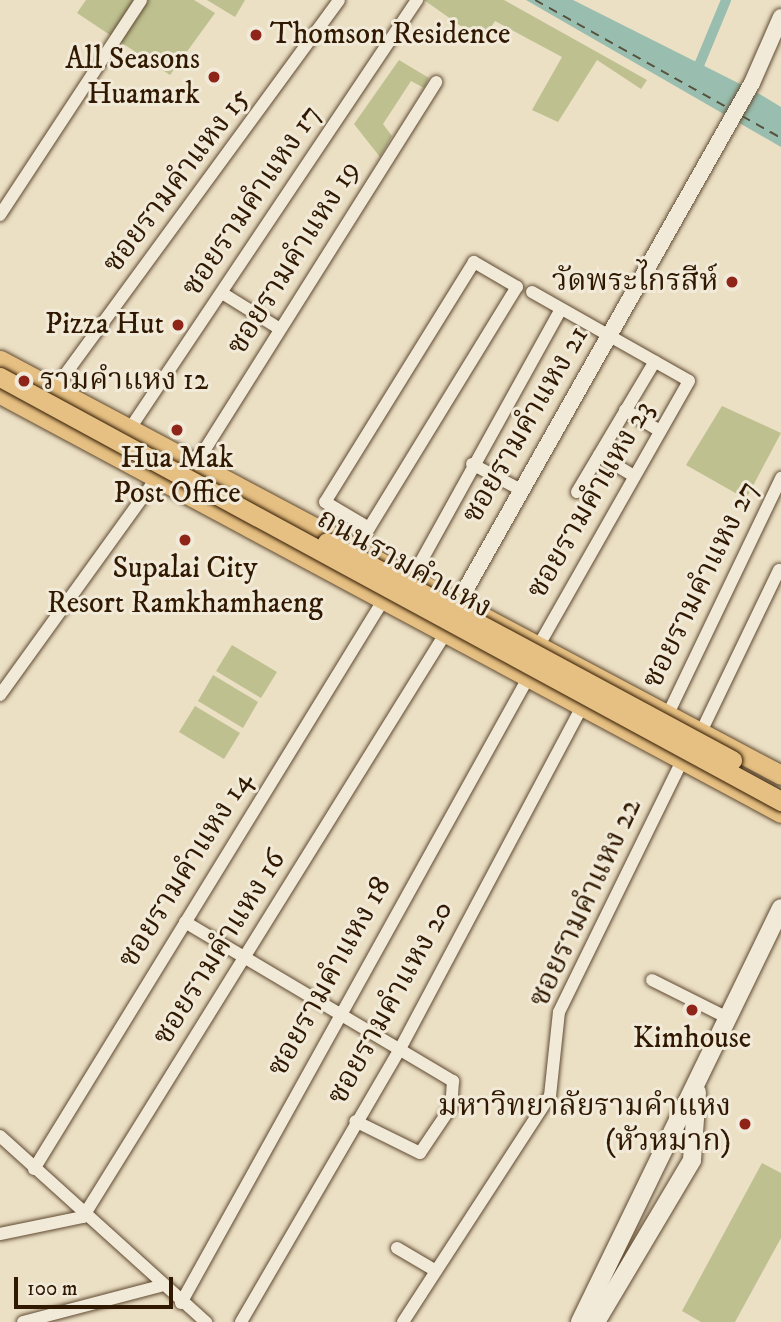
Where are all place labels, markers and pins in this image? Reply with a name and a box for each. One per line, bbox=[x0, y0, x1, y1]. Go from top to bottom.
place label: Thomson Residence bbox=[270, 17, 510, 53]
marker: Thomson Residence bbox=[248, 27, 264, 43]
place label: All Seasons Huamark bbox=[65, 42, 200, 112]
marker: All Seasons Huamark bbox=[206, 69, 222, 85]
place label: วัดพระไกรสีห์ bbox=[552, 264, 718, 300]
marker: วัดพระไกรสีห์ bbox=[724, 274, 740, 290]
place label: Pizza Hut bbox=[45, 307, 164, 343]
marker: Pizza Hut bbox=[170, 317, 186, 333]
place label: รามคำแหง 12 bbox=[40, 363, 209, 399]
marker: รามคำแหง 12 bbox=[14, 371, 34, 391]
marker: Hua Mak Post Office bbox=[169, 422, 185, 438]
place label: Hua Mak Post Office bbox=[113, 441, 241, 512]
marker: Supalai City Resort Ramkhamhaeng bbox=[177, 532, 193, 548]
place label: Supalai City Resort Ramkhamhaeng bbox=[47, 551, 323, 622]
marker: Kimhouse bbox=[684, 1002, 700, 1018]
place label: Kimhouse bbox=[633, 1021, 751, 1057]
place label: มหาวิทยาลัยรามคำแหง (หัวหมาก) bbox=[438, 1089, 731, 1160]
marker: มหาวิทยาลัยรามคำแหง (หัวหมาก) bbox=[737, 1116, 753, 1132]

